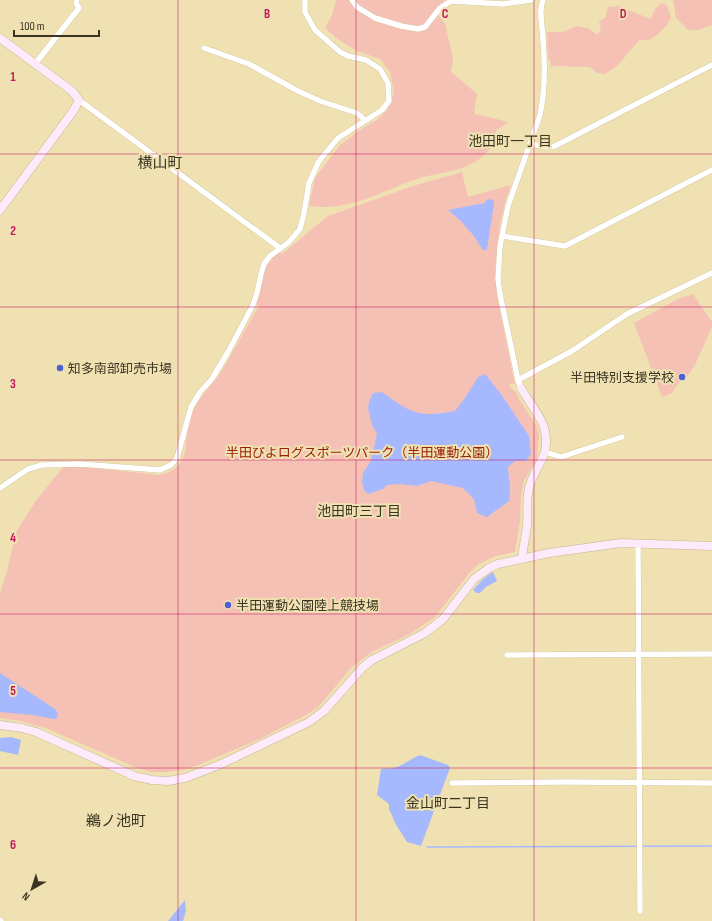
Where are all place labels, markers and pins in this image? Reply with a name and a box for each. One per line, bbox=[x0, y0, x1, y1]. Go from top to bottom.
place label: 知多南部卸売市場 bbox=[68, 361, 172, 377]
marker: 知多南部卸売市場 bbox=[55, 363, 65, 373]
place label: 半田特別支援学校 bbox=[570, 370, 674, 386]
marker: 半田特別支援学校 bbox=[677, 372, 687, 382]
place label: 半田運動公園陸上競技場 bbox=[236, 598, 379, 614]
marker: 半田運動公園陸上競技場 bbox=[223, 600, 233, 610]

